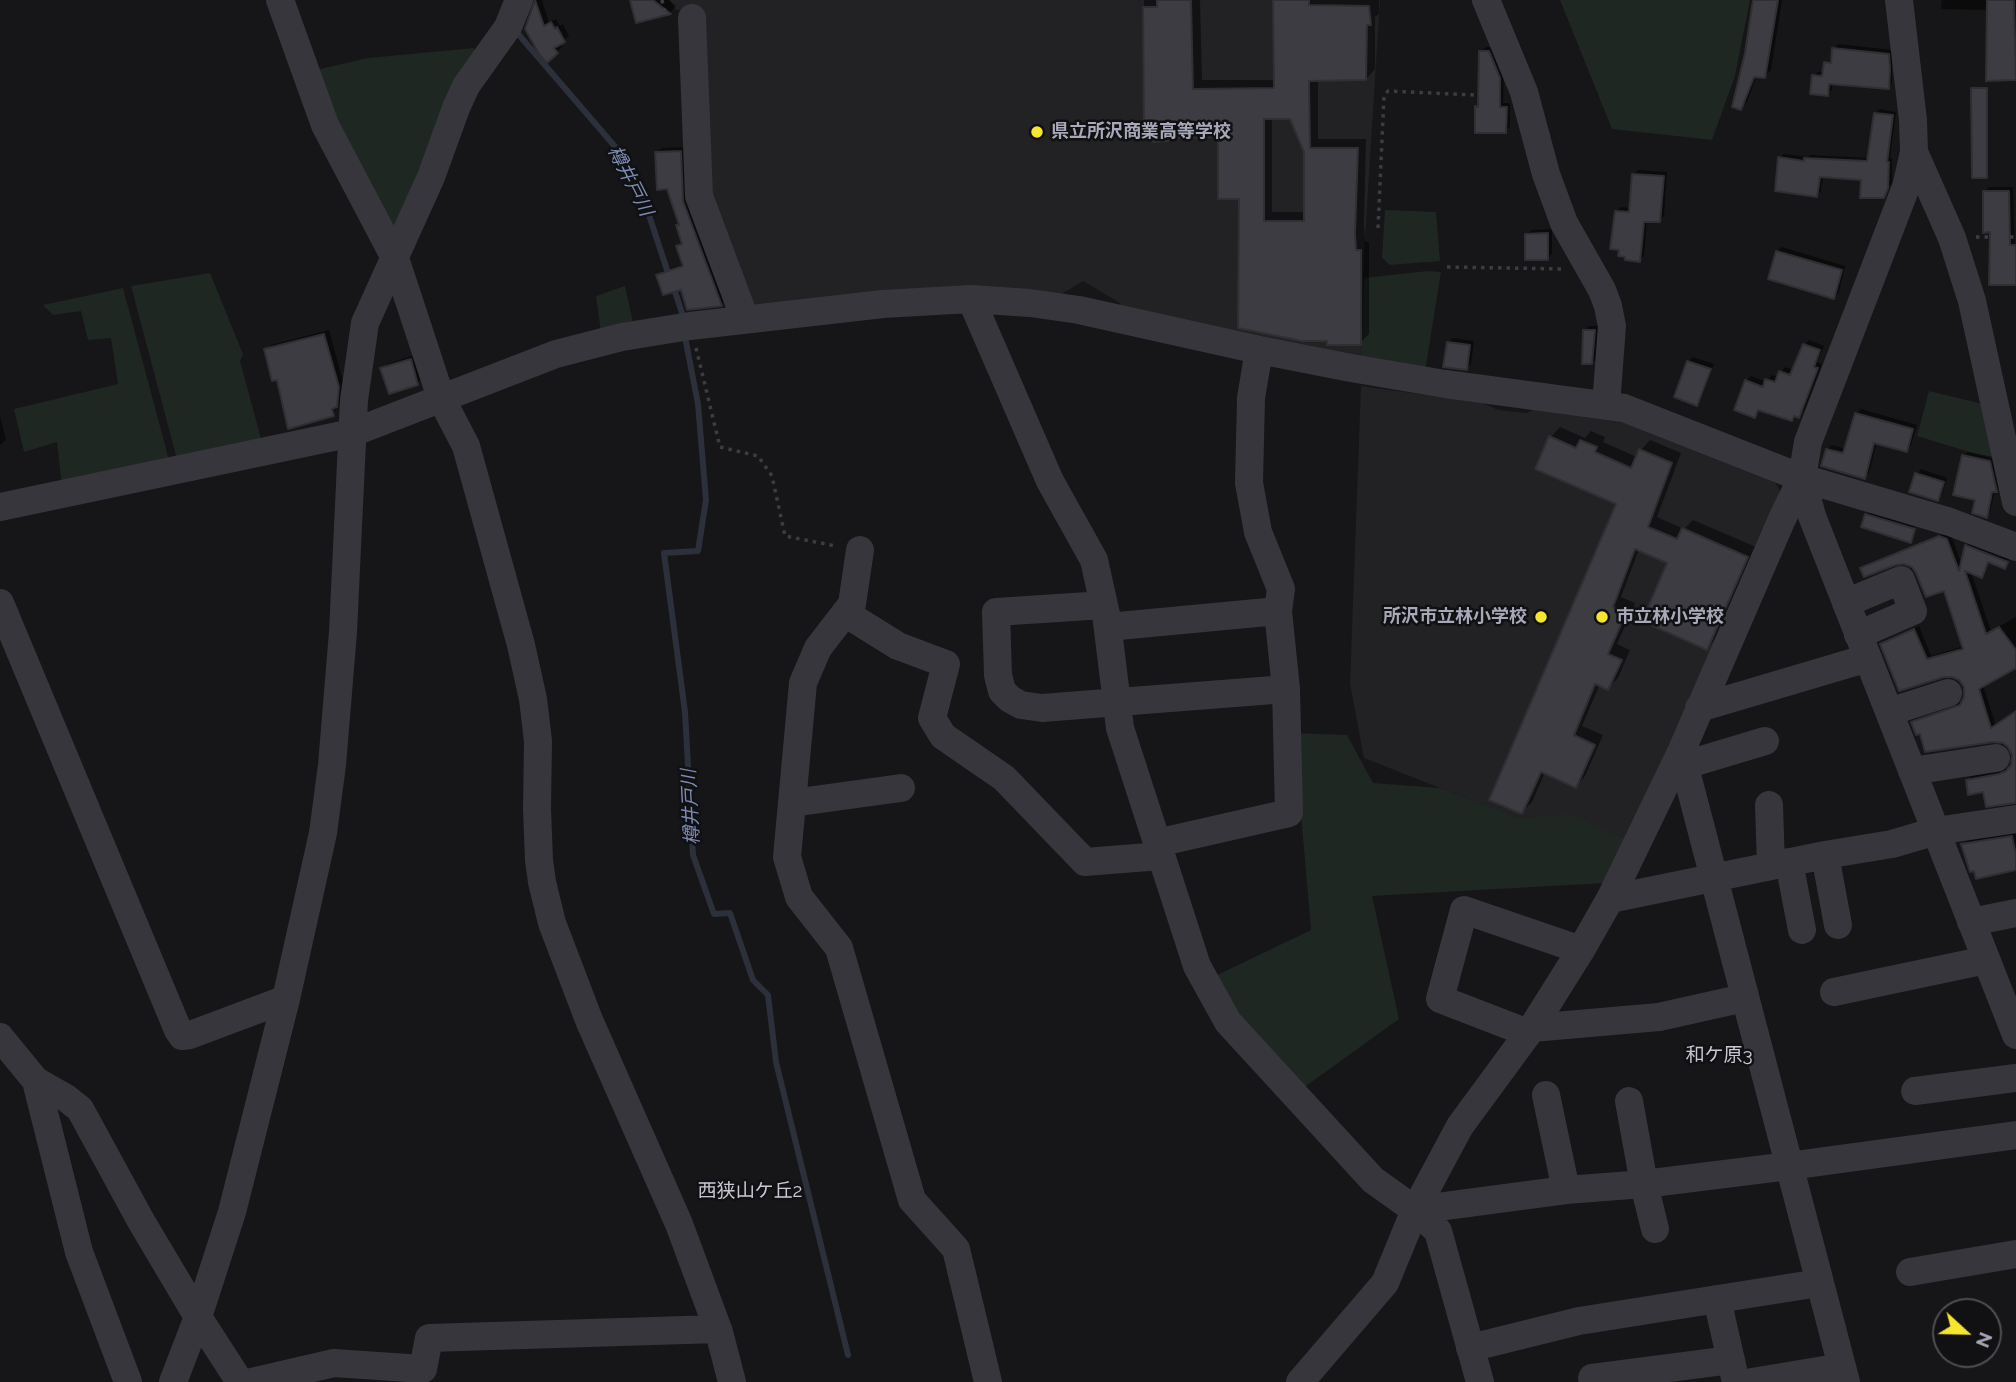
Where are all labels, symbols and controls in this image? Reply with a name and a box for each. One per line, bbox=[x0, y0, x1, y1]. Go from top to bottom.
place label: 県立所沢商業高等学校 bbox=[1051, 121, 1231, 143]
marker: 県立所沢商業高等学校 bbox=[1029, 124, 1045, 140]
water label: 樽井戸川 bbox=[603, 142, 657, 220]
place label: 所沢市立林小学校 bbox=[1383, 606, 1527, 628]
place label: 市立林小学校 bbox=[1616, 606, 1724, 628]
marker: 所沢市立林小学校 bbox=[1533, 609, 1549, 625]
marker: 市立林小学校 bbox=[1594, 609, 1610, 625]
water label: 樽井戸川 bbox=[678, 768, 704, 846]
district label: 和ケ原3 bbox=[1685, 1044, 1753, 1066]
district label: 西狭山ケ丘2 bbox=[698, 1180, 802, 1202]
north arrow bbox=[1932, 1298, 2002, 1368]
text: N bbox=[1972, 1329, 1998, 1351]

